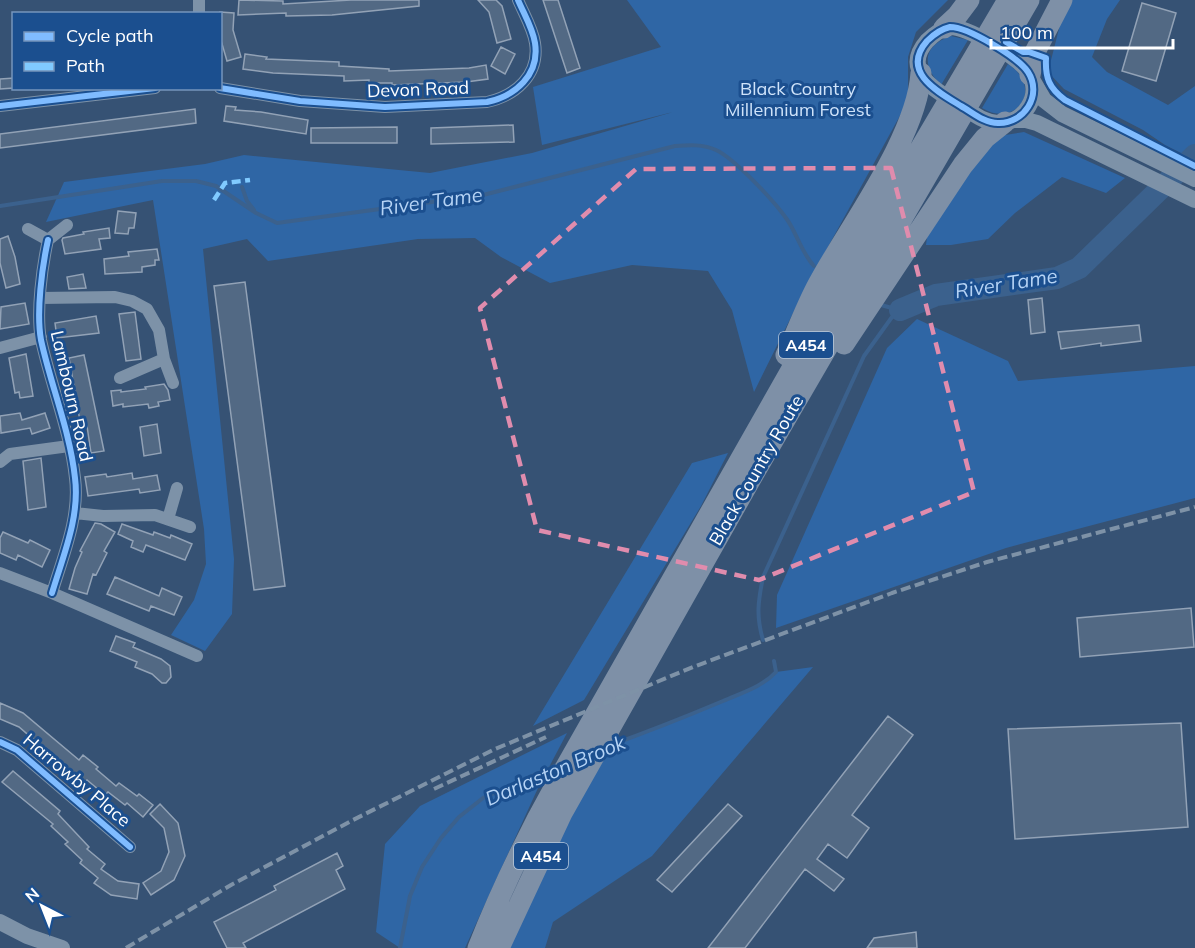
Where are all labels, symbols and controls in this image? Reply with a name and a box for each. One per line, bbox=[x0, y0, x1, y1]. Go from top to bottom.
legend bbox=[12, 12, 222, 90]
scale bar bbox=[991, 12, 1172, 50]
text: 100 m bbox=[1000, 21, 1053, 44]
text: Cycle path bbox=[66, 24, 153, 47]
text: Path bbox=[66, 54, 105, 77]
street label: Devon Road bbox=[367, 76, 469, 102]
park label: Black Country Millennium Forest bbox=[725, 77, 871, 121]
water label: River Tame bbox=[378, 181, 484, 221]
water label: River Tame bbox=[953, 263, 1059, 303]
street label: Lambourn Road bbox=[46, 328, 98, 464]
road number: A454 bbox=[779, 332, 833, 358]
street label: Black Country Route bbox=[704, 391, 808, 549]
street label: Harrowby Place bbox=[18, 728, 136, 832]
water label: Darlaston Brook bbox=[481, 729, 630, 811]
road number: A454 bbox=[514, 843, 568, 869]
north arrow bbox=[12, 876, 72, 936]
text: N bbox=[21, 883, 43, 906]

